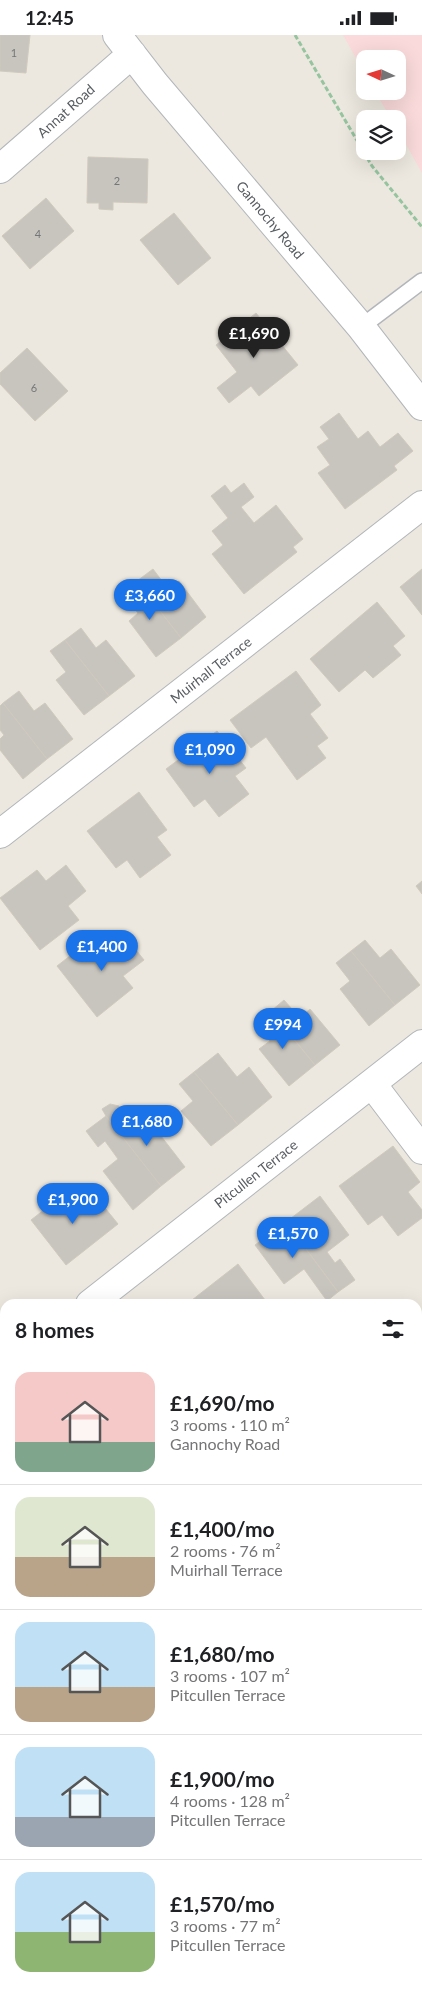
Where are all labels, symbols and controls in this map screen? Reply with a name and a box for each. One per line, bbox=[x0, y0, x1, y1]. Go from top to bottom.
text: 12:45 bbox=[25, 6, 74, 29]
house number: 1 bbox=[11, 46, 17, 59]
north arrow bbox=[356, 50, 406, 100]
map controls bbox=[356, 50, 406, 160]
street label: Annat Road bbox=[33, 80, 98, 141]
button: layers bbox=[356, 110, 406, 160]
house number: 2 bbox=[114, 174, 120, 187]
street label: Gannochy Road bbox=[233, 177, 308, 262]
house number: 4 bbox=[35, 227, 42, 240]
pin: £1,690 bbox=[213, 317, 295, 359]
text: £1,690 bbox=[229, 323, 279, 342]
house number: 6 bbox=[31, 381, 37, 394]
pin: £3,660 bbox=[109, 579, 191, 621]
text: £3,660 bbox=[125, 585, 175, 604]
street label: Muirhall Terrace bbox=[167, 633, 255, 707]
pin: £1,090 bbox=[169, 733, 251, 775]
text: £1,090 bbox=[185, 739, 235, 758]
pin: £1,400 bbox=[61, 929, 143, 972]
text: £1,400 bbox=[77, 936, 127, 955]
pin: £994 bbox=[253, 1007, 313, 1050]
text: £994 bbox=[264, 1014, 302, 1033]
pin: £1,680 bbox=[106, 1105, 188, 1147]
text: £1,680 bbox=[122, 1111, 172, 1130]
street label: Pitcullen Terrace bbox=[211, 1136, 301, 1211]
pin: £1,900 bbox=[32, 1183, 114, 1225]
text: £1,900 bbox=[48, 1189, 98, 1208]
pin: £1,570 bbox=[252, 1217, 334, 1259]
text: £1,570 bbox=[268, 1223, 318, 1242]
icon: filters bbox=[379, 1315, 407, 1343]
text: 8 homes bbox=[15, 1317, 94, 1342]
text: £1,690/mo bbox=[170, 1390, 275, 1415]
icon: home bbox=[55, 1392, 115, 1452]
text: 3 rooms · 110 m² bbox=[170, 1415, 290, 1434]
text: Gannochy Road bbox=[170, 1434, 280, 1453]
text: £1,400/mo bbox=[170, 1516, 275, 1541]
icon: home bbox=[55, 1517, 115, 1577]
text: 2 rooms · 76 m² bbox=[170, 1541, 281, 1560]
text: Muirhall Terrace bbox=[170, 1560, 283, 1579]
text: £1,680/mo bbox=[170, 1641, 275, 1666]
icon: home bbox=[55, 1642, 115, 1702]
text: 3 rooms · 107 m² bbox=[170, 1666, 290, 1685]
text: Pitcullen Terrace bbox=[170, 1685, 286, 1704]
text: £1,900/mo bbox=[170, 1766, 275, 1791]
icon: home bbox=[55, 1767, 115, 1827]
text: 4 rooms · 128 m² bbox=[170, 1791, 290, 1810]
text: Pitcullen Terrace bbox=[170, 1810, 286, 1829]
text: £1,570/mo bbox=[170, 1891, 275, 1916]
icon: home bbox=[55, 1892, 115, 1952]
text: 3 rooms · 77 m² bbox=[170, 1916, 281, 1935]
text: Pitcullen Terrace bbox=[170, 1935, 286, 1954]

